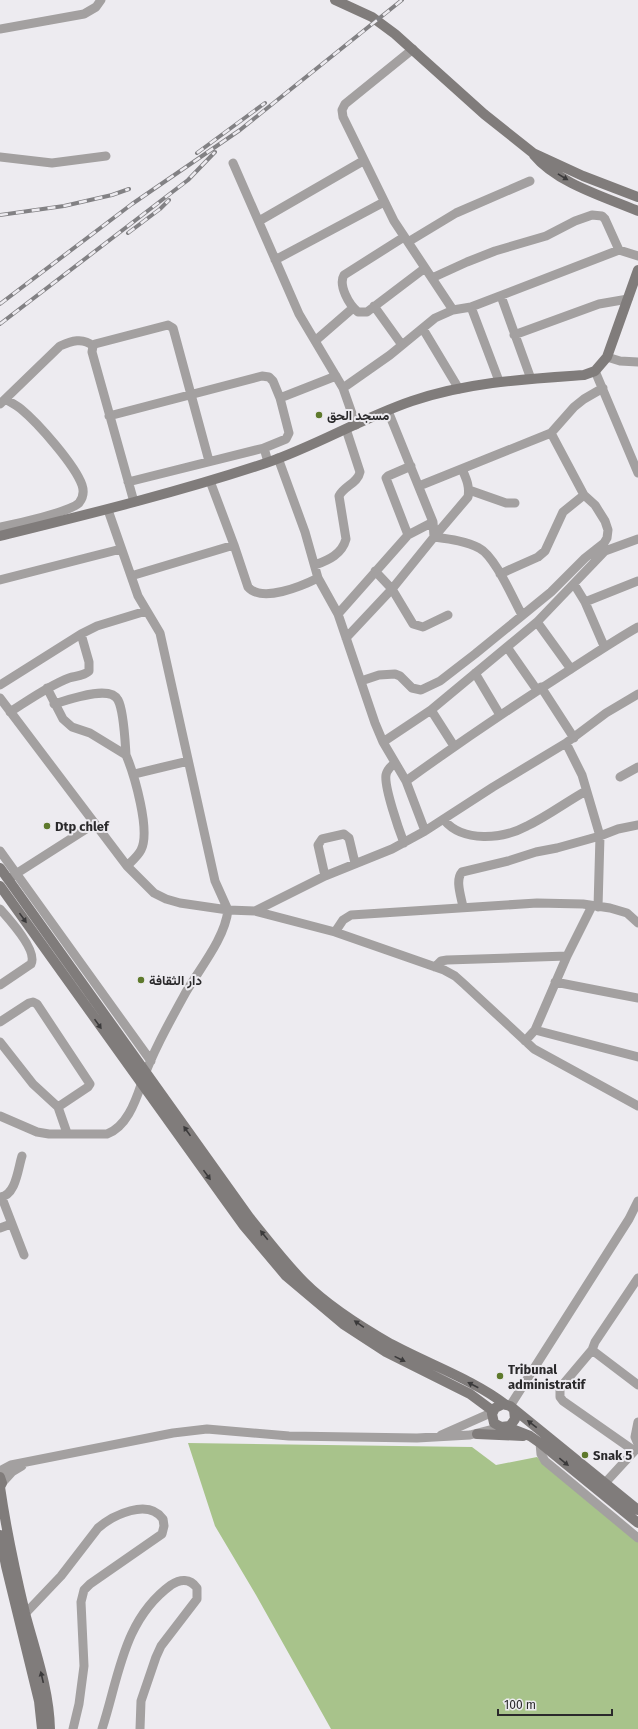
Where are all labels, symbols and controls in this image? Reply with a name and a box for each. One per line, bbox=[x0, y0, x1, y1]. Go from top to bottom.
one-way arrow bbox=[557, 174, 569, 181]
place label: مسجد الحق bbox=[327, 408, 389, 423]
marker: مسجد الحق bbox=[314, 410, 324, 420]
place label: Dtp chlef bbox=[55, 819, 110, 834]
marker: Dtp chlef bbox=[42, 821, 52, 831]
one-way arrow bbox=[19, 912, 27, 923]
place label: دار الثقافة bbox=[149, 973, 202, 989]
marker: دار الثقافة bbox=[136, 975, 146, 985]
one-way arrow bbox=[94, 1018, 103, 1029]
one-way arrow bbox=[183, 1125, 191, 1136]
one-way arrow bbox=[203, 1169, 211, 1180]
one-way arrow bbox=[260, 1230, 269, 1241]
one-way arrow bbox=[353, 1320, 364, 1328]
one-way arrow bbox=[394, 1356, 406, 1362]
place label: Tribunal administratif bbox=[508, 1362, 587, 1392]
marker: Tribunal administratif bbox=[495, 1371, 505, 1381]
one-way arrow bbox=[467, 1382, 479, 1388]
one-way arrow bbox=[526, 1420, 537, 1428]
place label: Snak 5 bbox=[593, 1448, 632, 1463]
marker: Snak 5 bbox=[580, 1450, 590, 1460]
one-way arrow bbox=[558, 1457, 569, 1466]
one-way arrow bbox=[39, 1671, 45, 1683]
scale bar bbox=[498, 1691, 612, 1717]
text: 100 m bbox=[504, 1698, 536, 1712]

